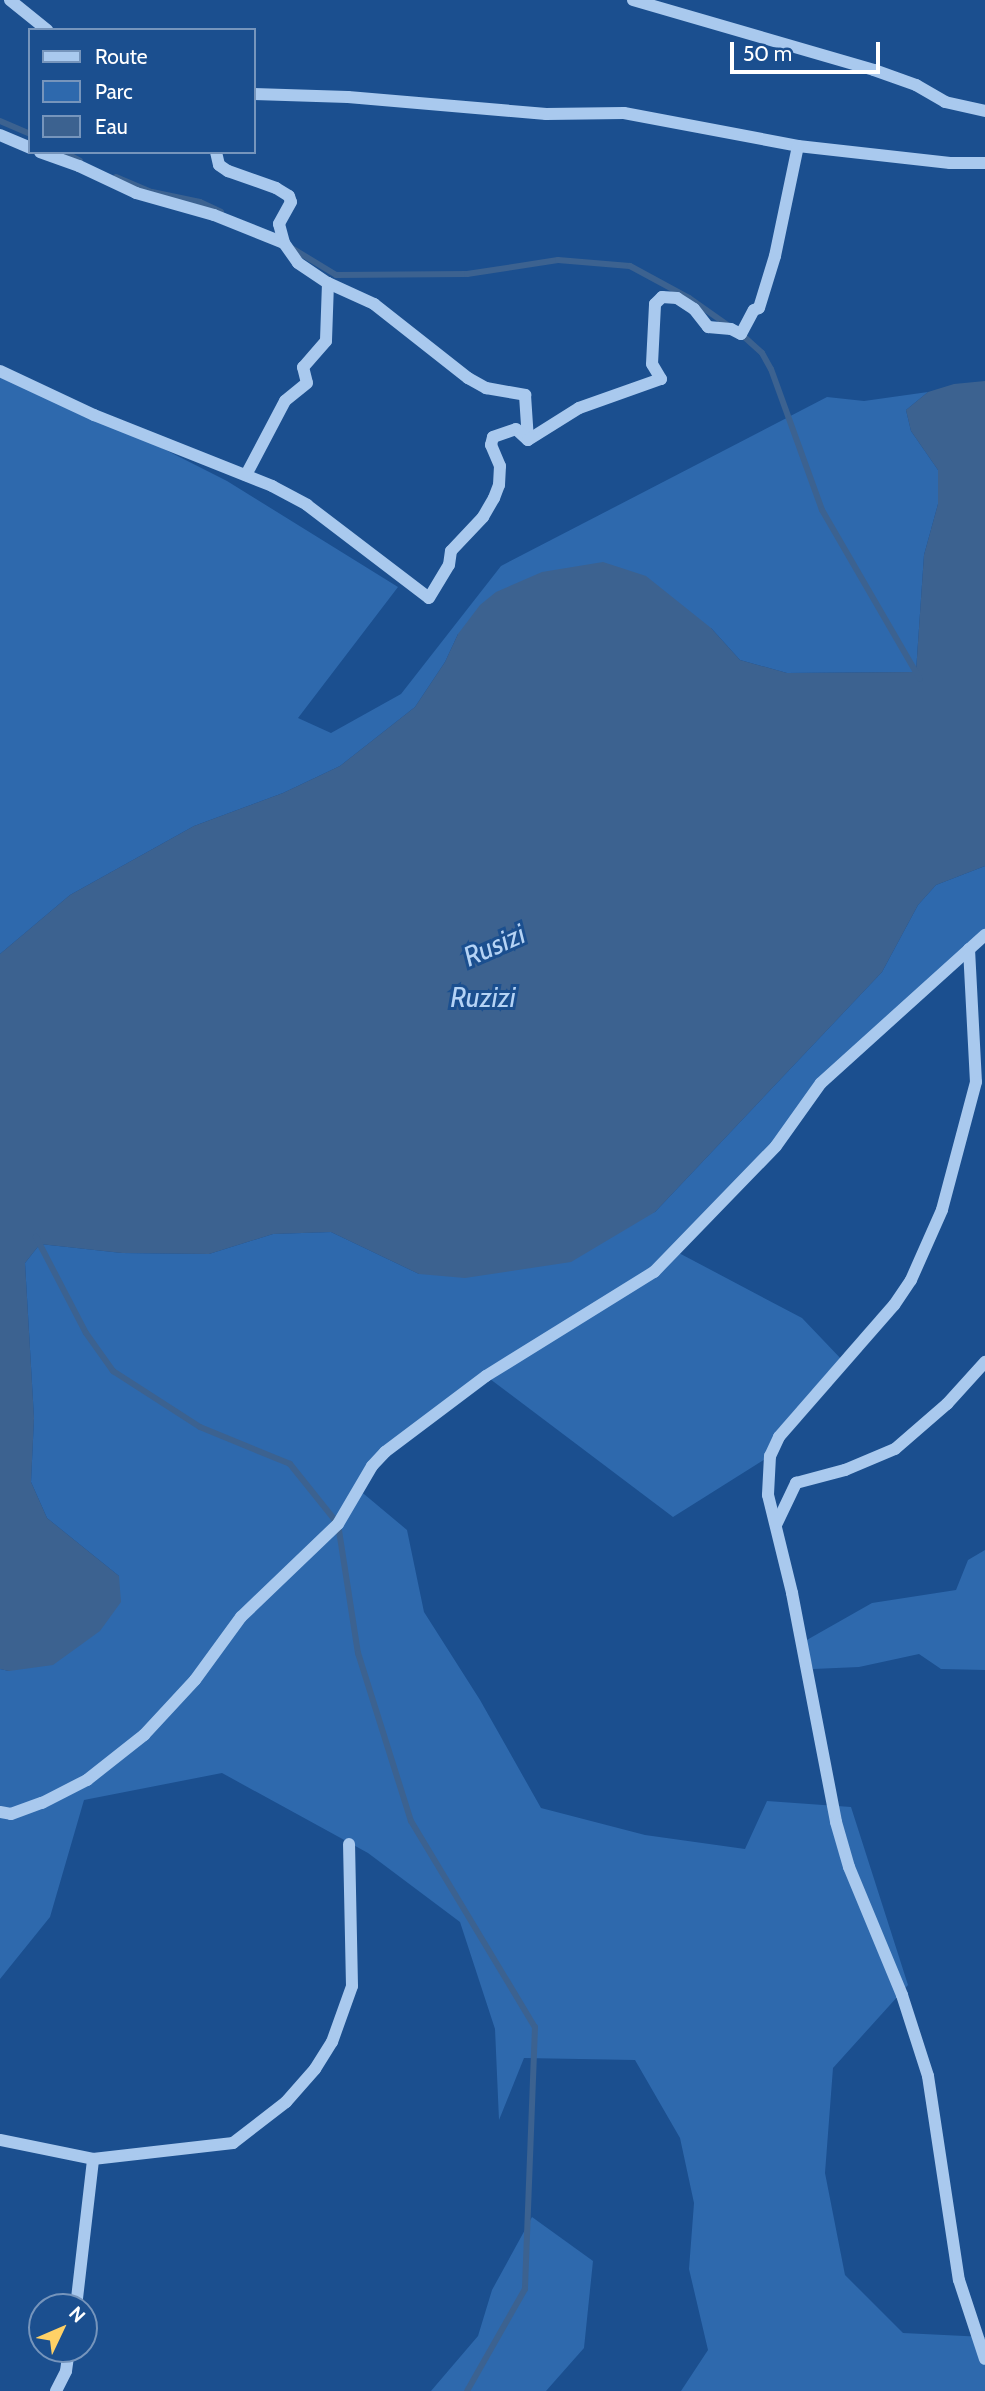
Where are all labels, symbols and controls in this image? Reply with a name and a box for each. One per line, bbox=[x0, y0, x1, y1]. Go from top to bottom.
legend bbox=[28, 28, 256, 154]
scale bar bbox=[733, 28, 884, 72]
text: 50 m bbox=[743, 41, 792, 66]
text: Route bbox=[95, 44, 148, 69]
text: Parc bbox=[95, 79, 133, 104]
text: Eau bbox=[95, 114, 128, 139]
water label: Rusizi bbox=[458, 917, 530, 973]
water label: Ruzizi bbox=[450, 980, 516, 1014]
north arrow bbox=[28, 2293, 98, 2363]
text: N bbox=[64, 2302, 90, 2327]

